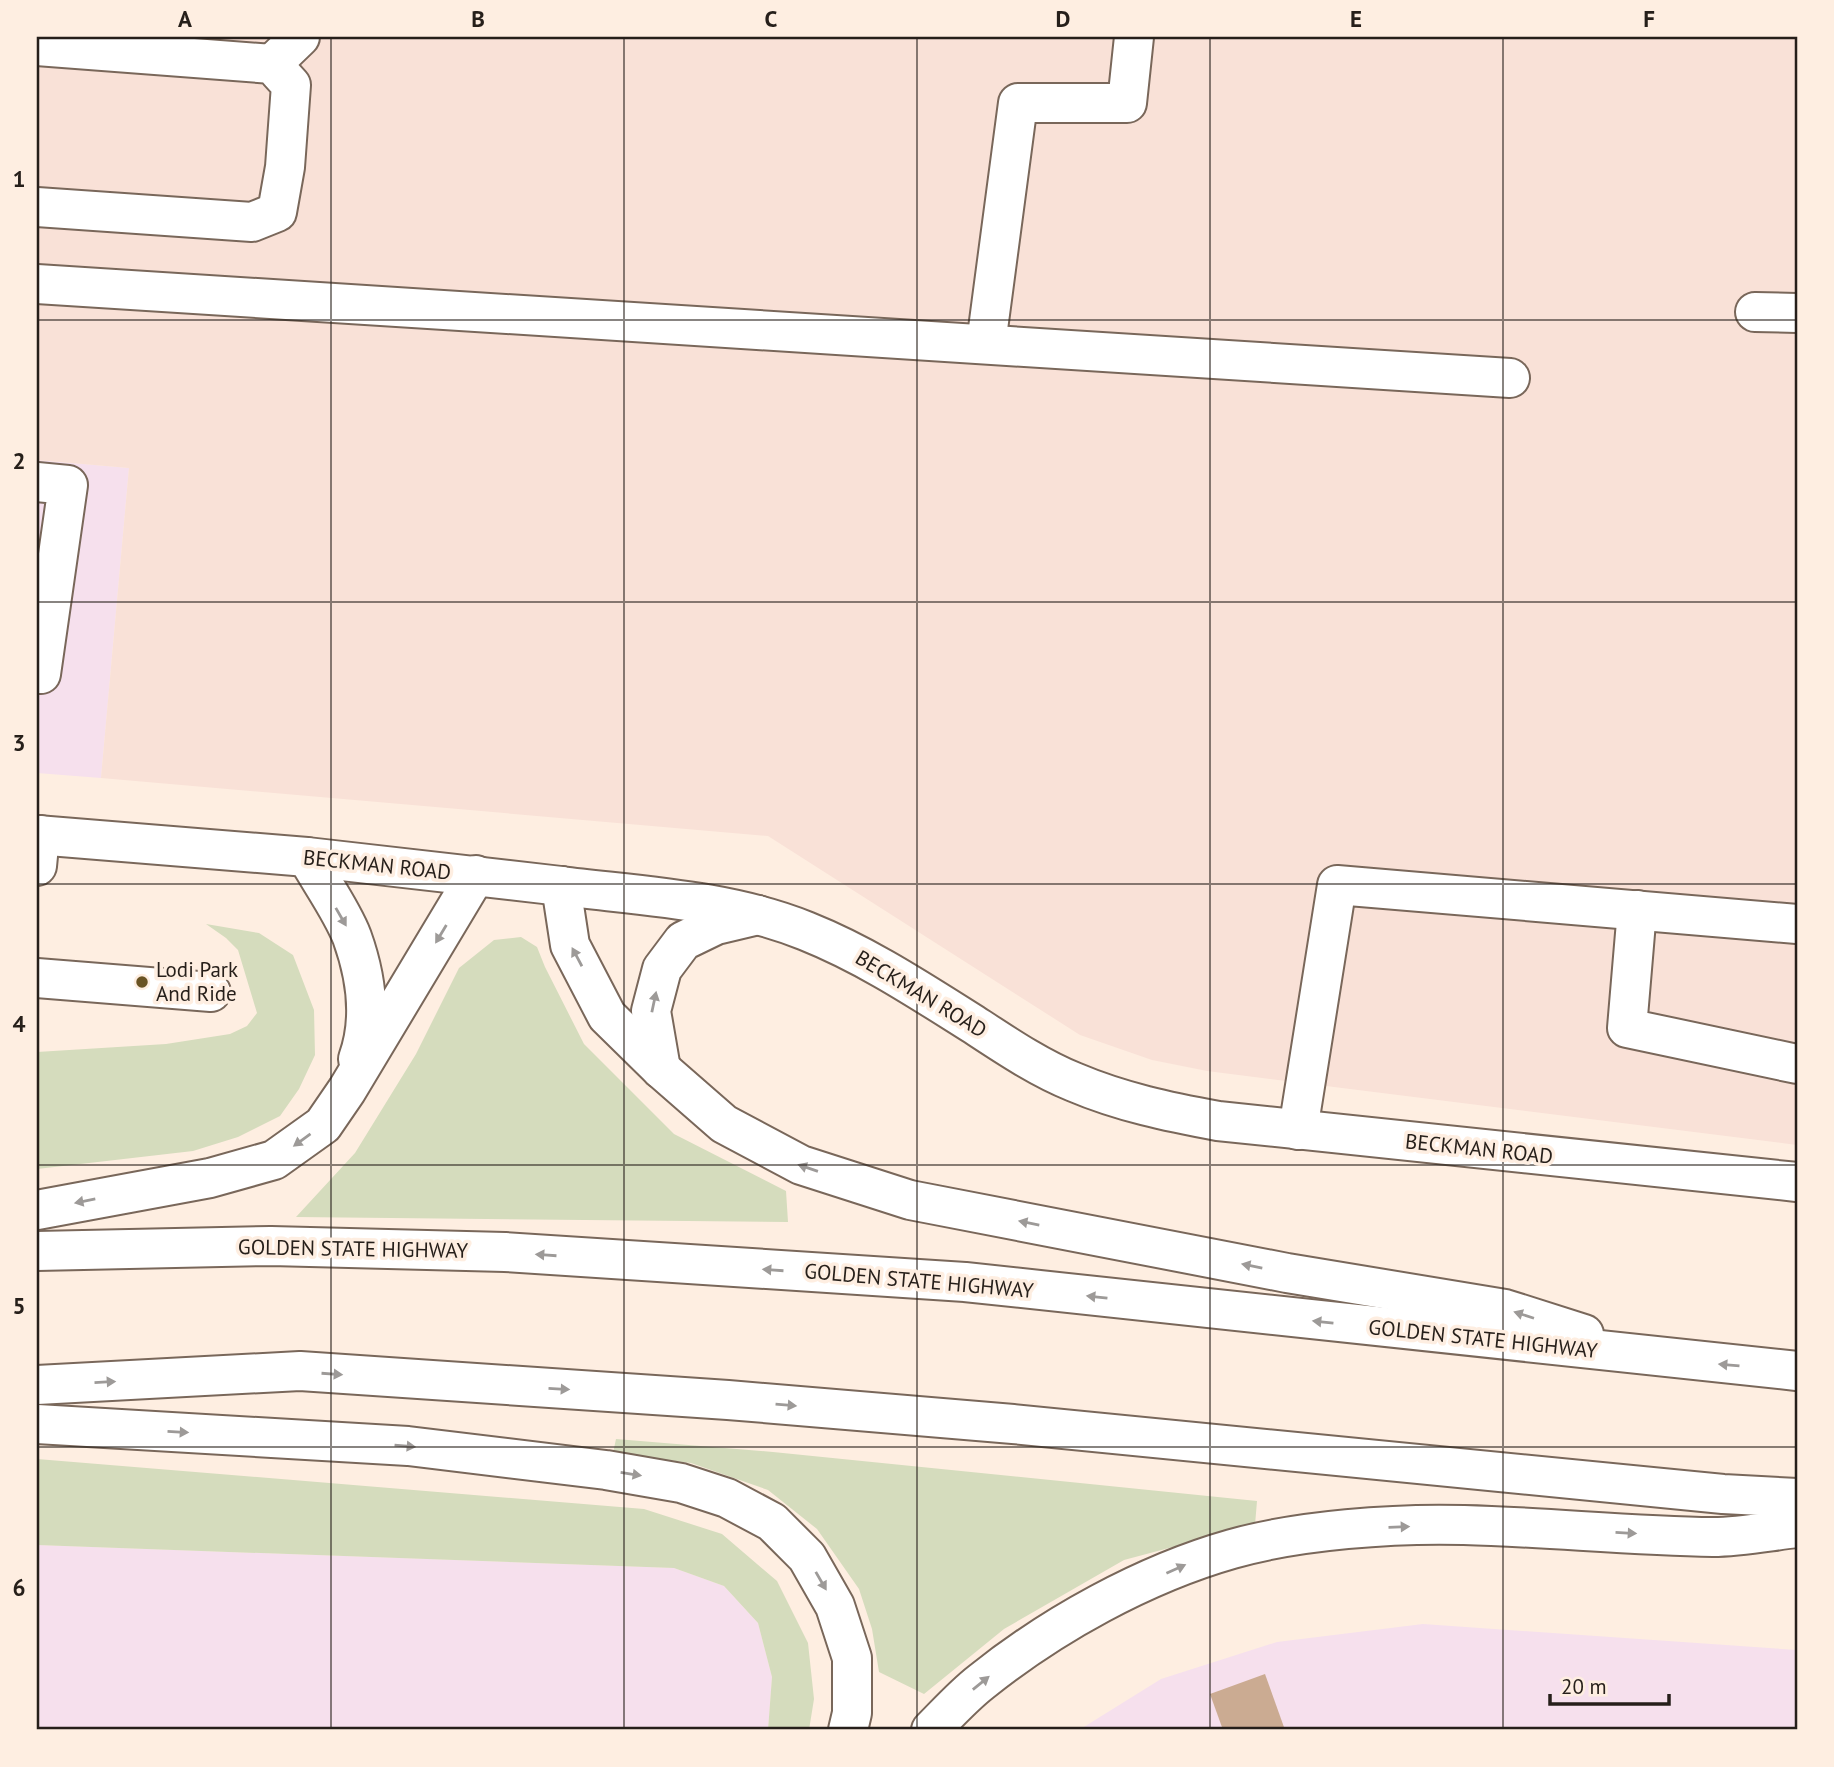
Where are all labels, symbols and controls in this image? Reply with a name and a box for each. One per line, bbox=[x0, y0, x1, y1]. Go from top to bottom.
text: A bbox=[178, 4, 192, 33]
text: B bbox=[471, 4, 485, 33]
text: C bbox=[765, 4, 778, 33]
text: D bbox=[1056, 4, 1070, 33]
text: E bbox=[1350, 4, 1362, 33]
text: F bbox=[1643, 4, 1655, 33]
text: 1 bbox=[12, 164, 26, 193]
text: 2 bbox=[12, 446, 26, 475]
text: 3 bbox=[12, 728, 26, 757]
street label: BECKMAN ROAD bbox=[302, 843, 452, 886]
one-way arrow bbox=[335, 907, 347, 926]
one-way arrow bbox=[434, 924, 447, 943]
street label: BECKMAN ROAD bbox=[851, 944, 992, 1043]
one-way arrow bbox=[571, 947, 582, 967]
place label: Lodi Park And Ride bbox=[156, 956, 238, 1007]
marker: Lodi Park And Ride bbox=[134, 974, 150, 990]
one-way arrow bbox=[648, 991, 659, 1013]
text: 4 bbox=[12, 1009, 26, 1038]
street label: BECKMAN ROAD bbox=[1404, 1127, 1554, 1170]
one-way arrow bbox=[292, 1133, 311, 1147]
one-way arrow bbox=[798, 1162, 819, 1173]
one-way arrow bbox=[74, 1196, 96, 1207]
one-way arrow bbox=[1018, 1217, 1040, 1228]
street label: GOLDEN STATE HIGHWAY bbox=[238, 1233, 469, 1264]
one-way arrow bbox=[535, 1249, 557, 1260]
street label: GOLDEN STATE HIGHWAY bbox=[803, 1257, 1035, 1304]
one-way arrow bbox=[1241, 1261, 1263, 1272]
one-way arrow bbox=[762, 1264, 784, 1275]
text: 5 bbox=[12, 1291, 26, 1320]
one-way arrow bbox=[1086, 1291, 1108, 1302]
one-way arrow bbox=[1513, 1309, 1534, 1319]
street label: GOLDEN STATE HIGHWAY bbox=[1367, 1313, 1599, 1364]
one-way arrow bbox=[1312, 1316, 1334, 1327]
one-way arrow bbox=[1718, 1359, 1740, 1370]
one-way arrow bbox=[321, 1369, 343, 1380]
one-way arrow bbox=[94, 1376, 116, 1387]
one-way arrow bbox=[548, 1384, 570, 1395]
one-way arrow bbox=[775, 1400, 797, 1411]
one-way arrow bbox=[167, 1427, 189, 1438]
one-way arrow bbox=[395, 1441, 417, 1452]
one-way arrow bbox=[620, 1469, 642, 1480]
one-way arrow bbox=[1388, 1521, 1410, 1533]
one-way arrow bbox=[1615, 1527, 1637, 1538]
one-way arrow bbox=[1166, 1563, 1186, 1575]
one-way arrow bbox=[815, 1572, 827, 1591]
text: 6 bbox=[12, 1573, 26, 1602]
scale bar bbox=[1550, 1662, 1670, 1706]
text: 20 m bbox=[1561, 1673, 1607, 1700]
one-way arrow bbox=[971, 1676, 989, 1691]

